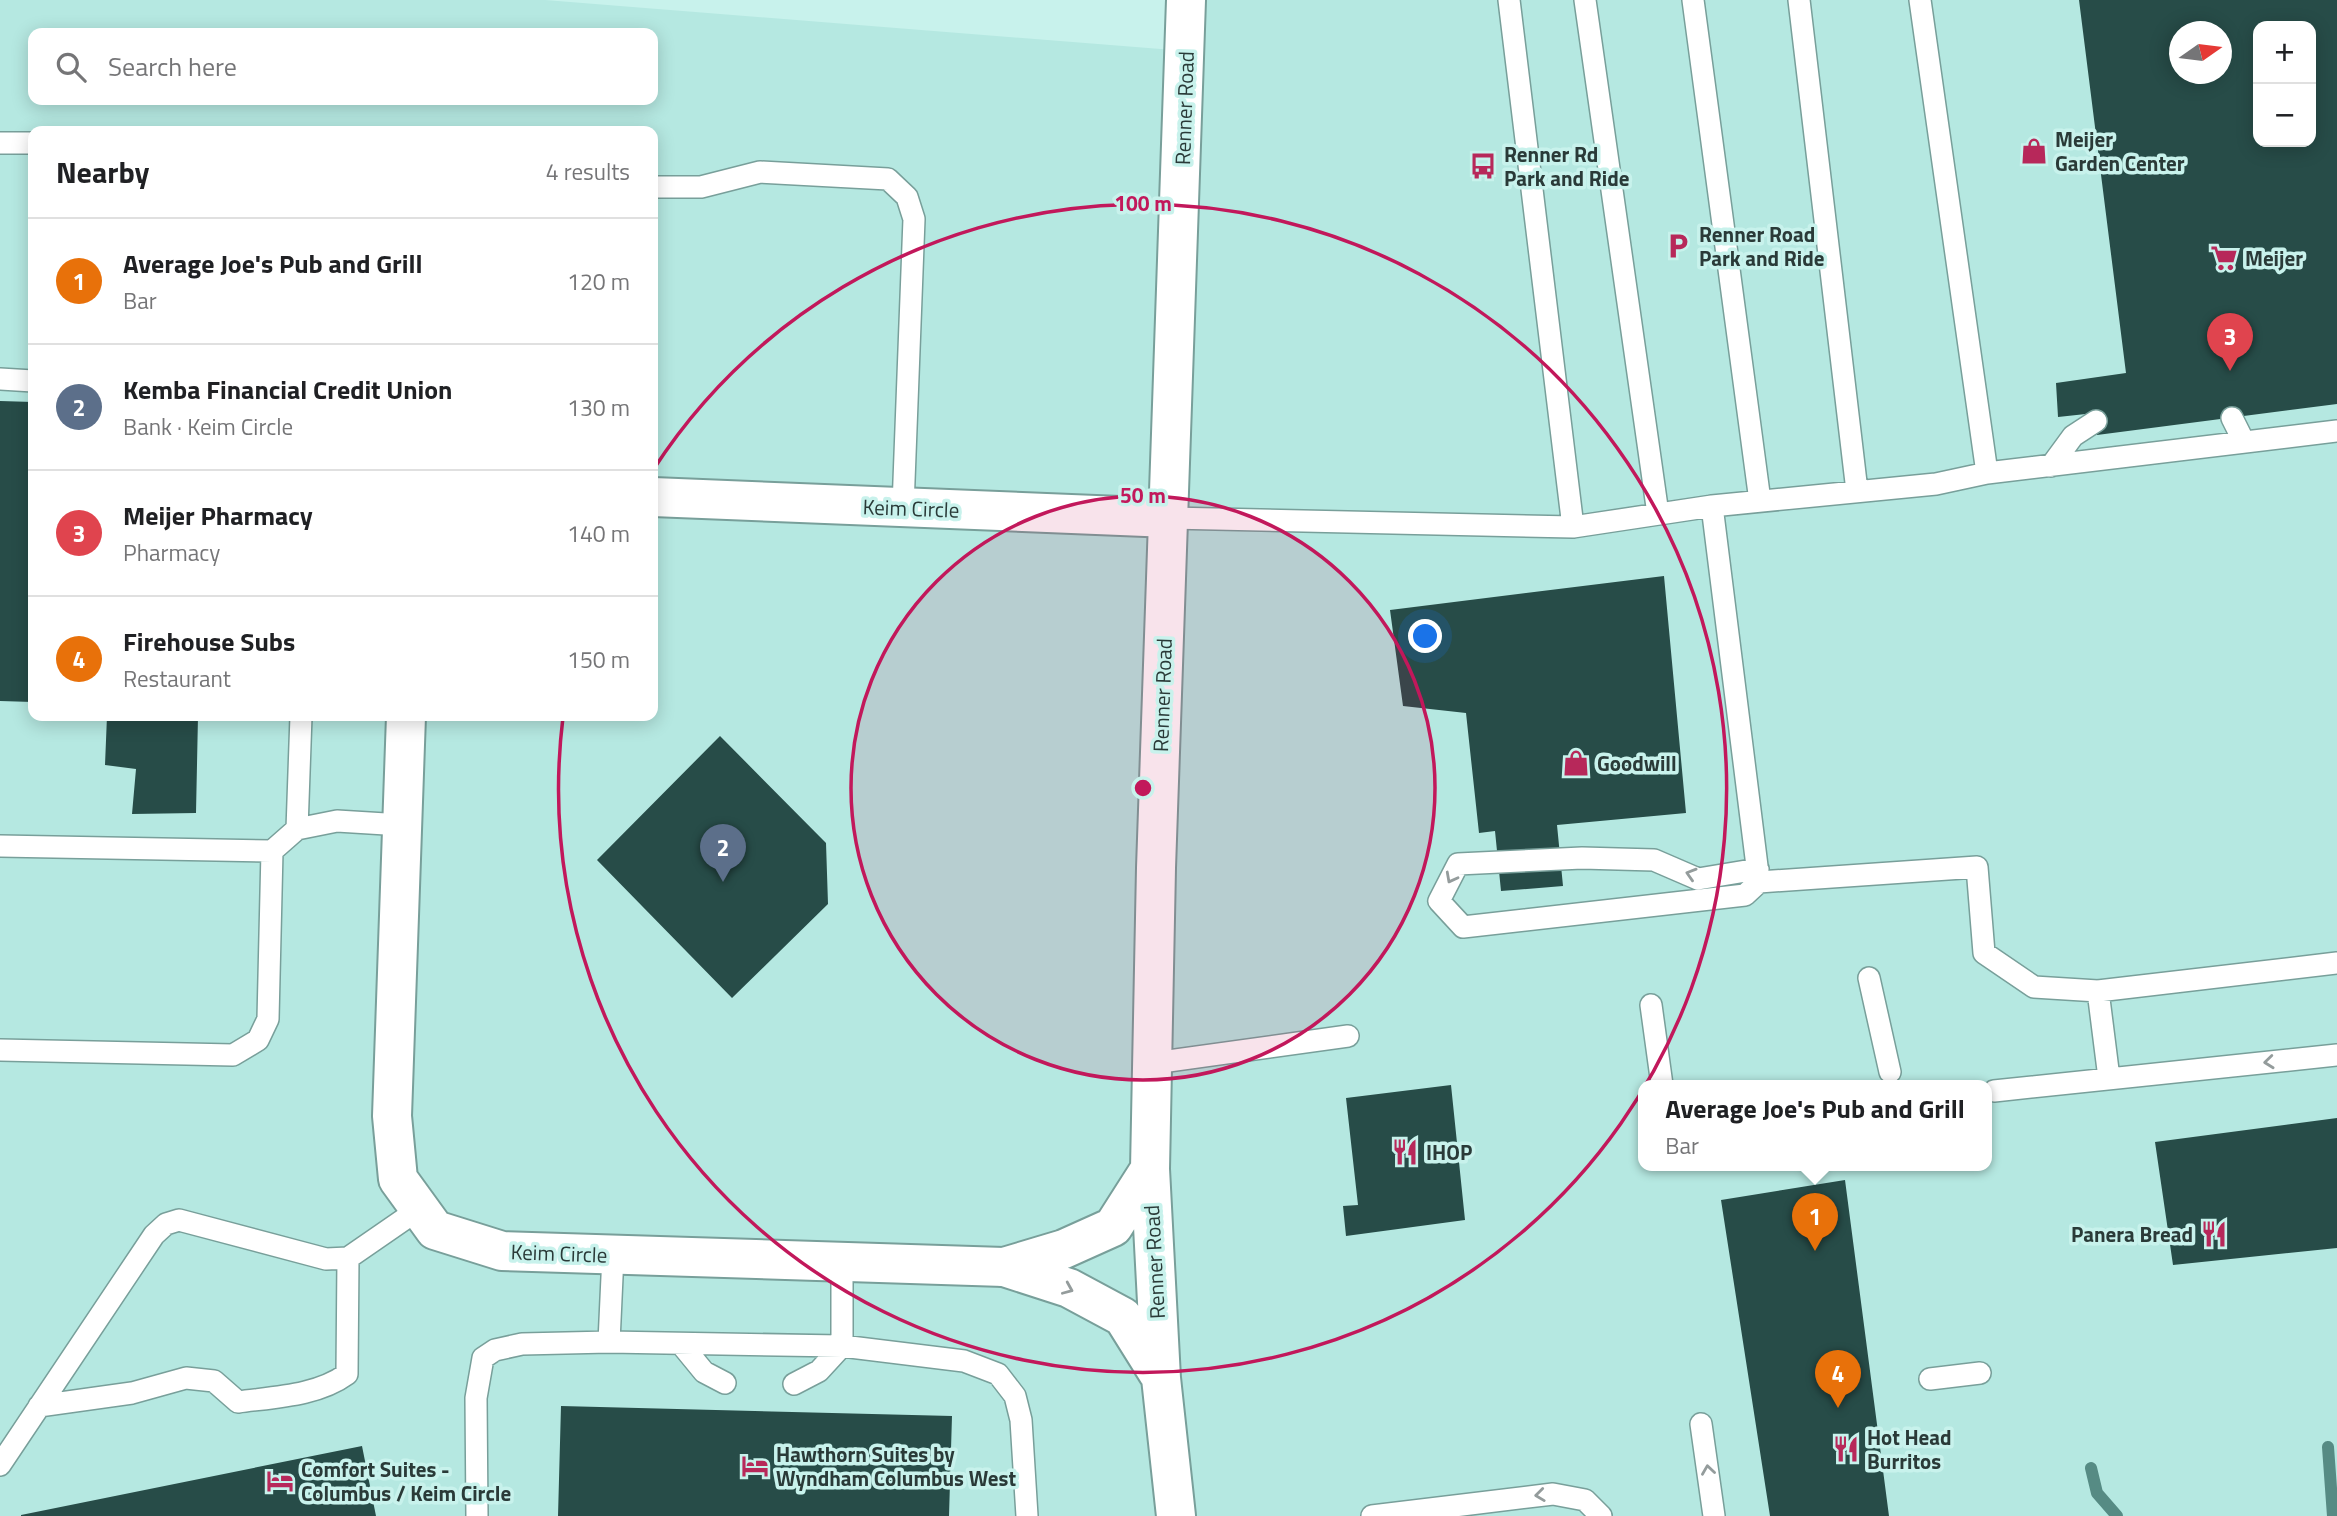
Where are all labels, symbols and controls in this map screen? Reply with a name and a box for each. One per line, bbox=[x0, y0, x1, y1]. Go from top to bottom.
north arrow bbox=[2169, 21, 2232, 84]
map controls bbox=[2253, 21, 2316, 147]
button: + bbox=[2253, 21, 2316, 84]
search box bbox=[28, 28, 658, 105]
text: Search here bbox=[108, 47, 237, 86]
icon: search bbox=[52, 48, 90, 86]
street label: Renner Road bbox=[1166, 51, 1202, 165]
button: − bbox=[2253, 84, 2316, 147]
place label: Meijer Garden Center bbox=[2055, 123, 2185, 179]
shop icon: Meijer Garden Center bbox=[2019, 136, 2049, 166]
place label: Renner Rd Park and Ride bbox=[1504, 138, 1629, 194]
text: Nearby bbox=[56, 149, 149, 195]
bus stop icon: Renner Rd Park and Ride bbox=[1468, 151, 1498, 181]
text: 4 results bbox=[546, 154, 630, 189]
text: 100 m bbox=[1114, 187, 1172, 219]
place label: Renner Road Park and Ride bbox=[1699, 218, 1824, 274]
parking icon: Renner Road Park and Ride bbox=[1663, 231, 1693, 261]
place label: Meijer bbox=[2245, 242, 2303, 274]
supermarket icon: Meijer bbox=[2209, 243, 2239, 273]
text: Average Joe's Pub and Grill bbox=[123, 244, 422, 283]
text: 1 bbox=[73, 264, 85, 299]
text: 120 m bbox=[567, 264, 630, 299]
text: Bar bbox=[123, 283, 157, 318]
pin: 3 bbox=[2207, 313, 2253, 371]
text: Kemba Financial Credit Union bbox=[123, 370, 452, 409]
text: 2 bbox=[73, 390, 85, 425]
text: 130 m bbox=[567, 390, 630, 425]
text: Bank · Keim Circle bbox=[123, 409, 293, 444]
text: 50 m bbox=[1120, 479, 1166, 511]
street label: Keim Circle bbox=[862, 490, 960, 526]
text: Meijer Pharmacy bbox=[123, 496, 313, 535]
text: 3 bbox=[73, 516, 85, 551]
text: 140 m bbox=[567, 516, 630, 551]
text: Pharmacy bbox=[123, 535, 220, 570]
your location bbox=[1408, 619, 1442, 653]
text: Firehouse Subs bbox=[123, 622, 295, 661]
street label: Renner Road bbox=[1144, 638, 1180, 752]
text: 4 bbox=[73, 642, 85, 677]
text: 150 m bbox=[567, 642, 630, 677]
text: Restaurant bbox=[123, 661, 231, 696]
place label: Goodwill bbox=[1597, 747, 1677, 779]
shop icon: Goodwill bbox=[1561, 748, 1591, 778]
centre of rings bbox=[1131, 776, 1155, 800]
pin: 2 bbox=[700, 824, 746, 882]
one-way arrow bbox=[1685, 868, 1697, 883]
one-way arrow bbox=[1445, 871, 1459, 883]
one-way arrow bbox=[2263, 1054, 2274, 1069]
popup bbox=[1638, 1080, 1992, 1171]
text: Average Joe's Pub and Grill bbox=[1665, 1089, 1965, 1128]
text: Bar bbox=[1665, 1128, 1699, 1163]
place label: IHOP bbox=[1426, 1136, 1472, 1168]
restaurant icon: IHOP bbox=[1390, 1137, 1420, 1167]
pin: 1 bbox=[1792, 1193, 1838, 1251]
street label: Renner Road bbox=[1135, 1204, 1173, 1320]
place label: Panera Bread bbox=[2071, 1218, 2193, 1250]
restaurant icon: Panera Bread bbox=[2199, 1219, 2229, 1249]
street label: Keim Circle bbox=[510, 1235, 608, 1271]
one-way arrow bbox=[1061, 1281, 1074, 1295]
pin: 4 bbox=[1815, 1350, 1861, 1408]
place label: Hot Head Burritos bbox=[1867, 1421, 1952, 1477]
restaurant icon: Hot Head Burritos bbox=[1831, 1434, 1861, 1464]
place label: Hawthorn Suites by Wyndham Columbus West bbox=[776, 1438, 1016, 1494]
hotel icon: Hawthorn Suites by Wyndham Columbus West bbox=[740, 1451, 770, 1481]
place label: Comfort Suites - Columbus / Keim Circle bbox=[301, 1453, 511, 1509]
one-way arrow bbox=[1700, 1464, 1715, 1476]
hotel icon: Comfort Suites - Columbus / Keim Circle bbox=[265, 1466, 295, 1496]
one-way arrow bbox=[1534, 1488, 1546, 1503]

